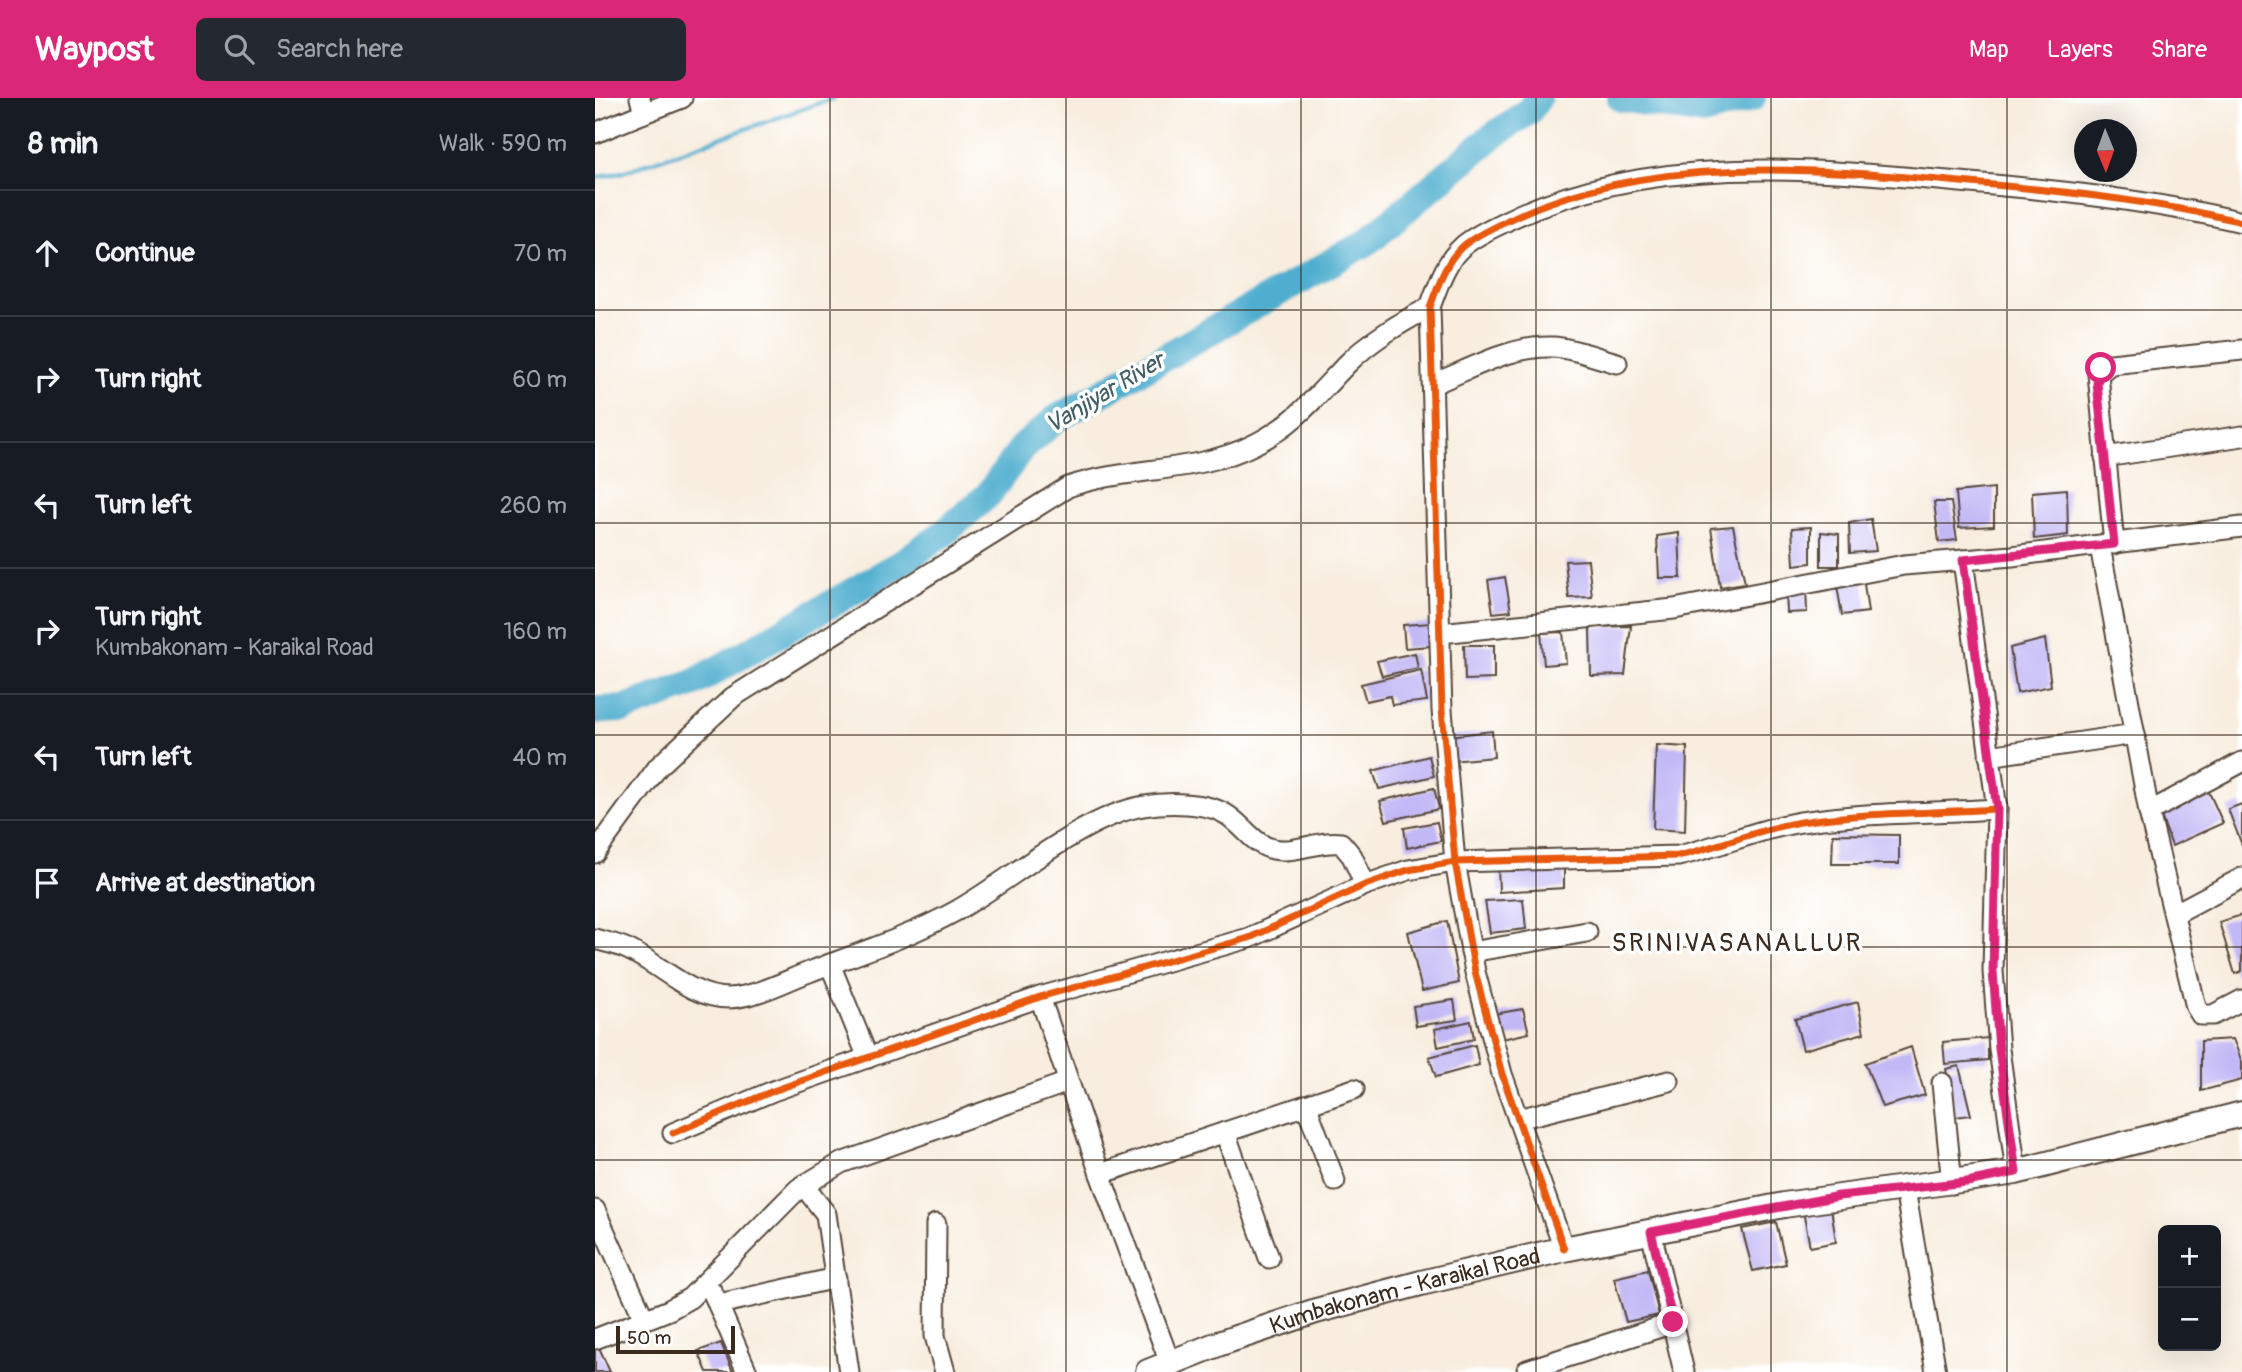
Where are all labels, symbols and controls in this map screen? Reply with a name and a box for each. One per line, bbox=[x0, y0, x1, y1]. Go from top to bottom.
search box bbox=[196, 18, 686, 81]
text: Waypost bbox=[35, 29, 154, 70]
icon: search bbox=[220, 30, 258, 68]
text: Search here bbox=[276, 33, 403, 65]
text: Map bbox=[1969, 35, 2009, 64]
text: Layers bbox=[2047, 35, 2113, 64]
text: Share bbox=[2151, 35, 2207, 64]
north arrow bbox=[2074, 119, 2137, 182]
text: 8 min bbox=[28, 125, 98, 162]
text: Walk · 590 m bbox=[439, 129, 567, 158]
icon: ahead bbox=[28, 234, 66, 272]
text: Continue bbox=[95, 237, 195, 269]
text: 70 m bbox=[514, 239, 567, 268]
water label: Vanjiyar River bbox=[1040, 344, 1173, 440]
route start bbox=[2085, 352, 2116, 383]
icon: right bbox=[28, 360, 66, 398]
text: Turn right bbox=[95, 363, 201, 395]
text: 60 m bbox=[512, 365, 567, 394]
icon: left bbox=[28, 486, 66, 524]
text: Turn left bbox=[95, 489, 191, 521]
text: 260 m bbox=[500, 491, 567, 520]
text: Turn right bbox=[95, 601, 201, 633]
icon: right bbox=[28, 612, 66, 650]
text: 160 m bbox=[503, 617, 567, 646]
text: Kumbakonam - Karaikal Road bbox=[95, 633, 374, 662]
icon: left bbox=[28, 738, 66, 776]
text: Turn left bbox=[95, 741, 191, 773]
text: 40 m bbox=[513, 743, 567, 772]
icon: arrive bbox=[28, 864, 66, 902]
text: Arrive at destination bbox=[95, 867, 315, 899]
district label: SRINIVASANALLUR bbox=[1612, 927, 1862, 959]
map controls bbox=[2158, 1225, 2221, 1351]
button: + bbox=[2158, 1225, 2221, 1288]
street label: Kumbakonam - Karaikal Road bbox=[1266, 1241, 1543, 1340]
button: − bbox=[2158, 1288, 2221, 1351]
route end bbox=[1657, 1306, 1688, 1337]
scale bar bbox=[616, 1323, 735, 1355]
text: 50 m bbox=[627, 1326, 671, 1350]

